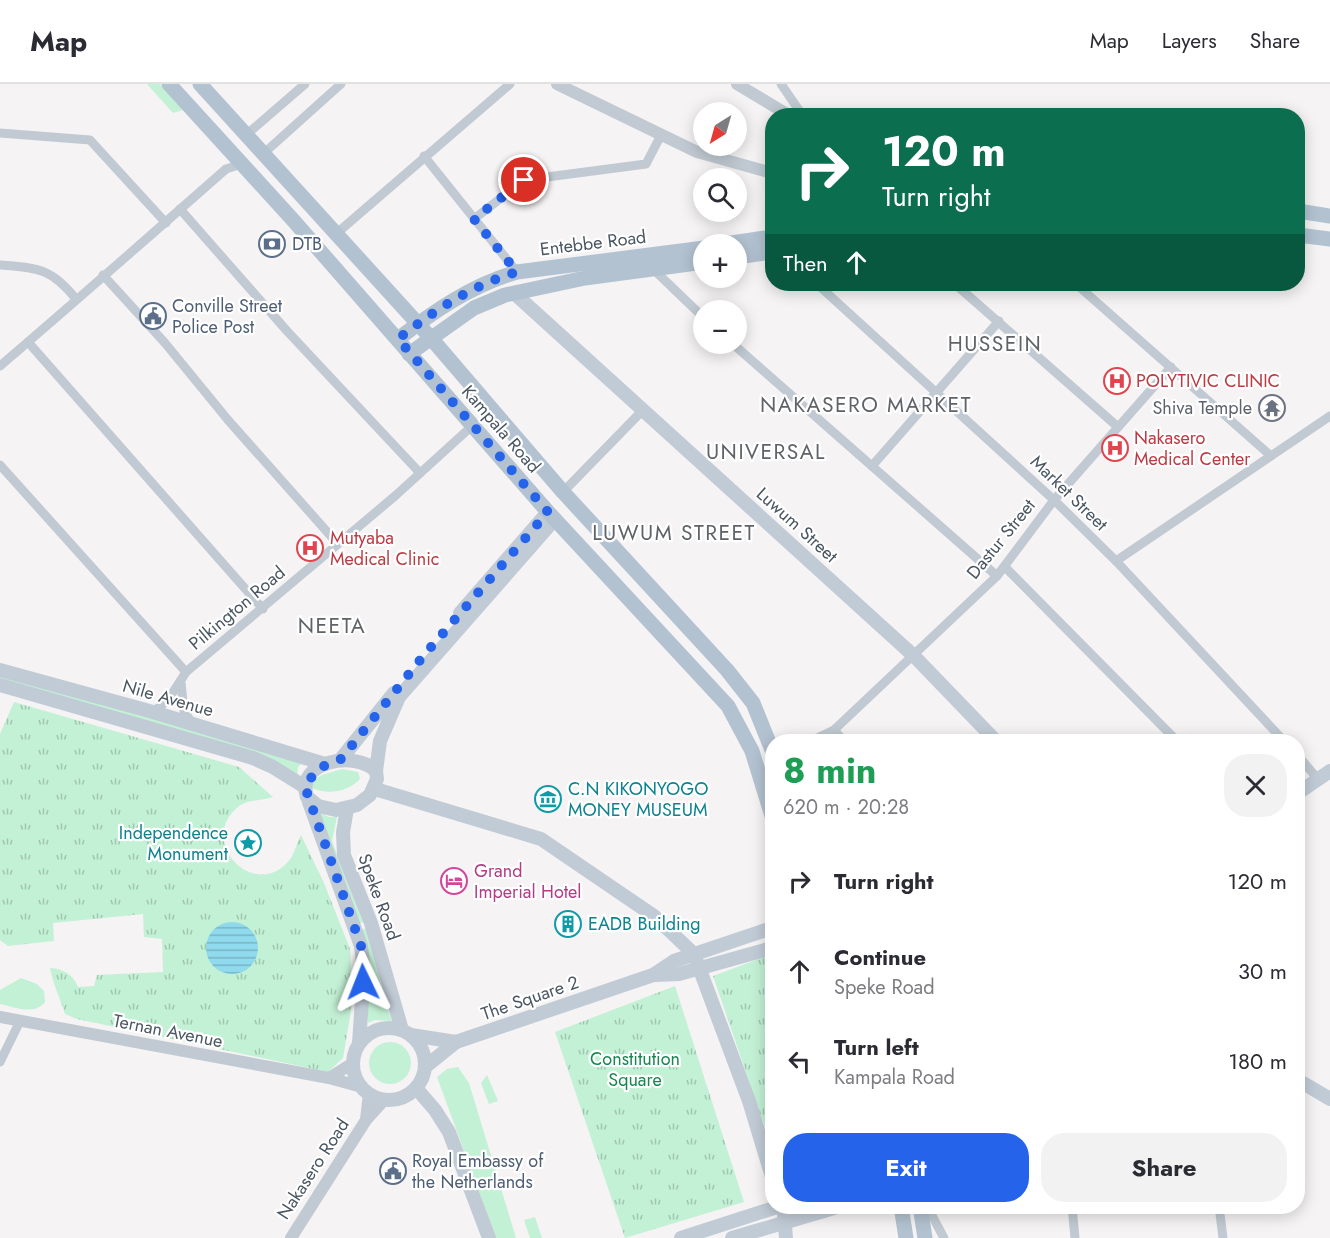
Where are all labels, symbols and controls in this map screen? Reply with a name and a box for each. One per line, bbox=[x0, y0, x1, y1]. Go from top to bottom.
text: Map bbox=[30, 21, 87, 62]
text: Map bbox=[1090, 26, 1129, 56]
text: Layers bbox=[1162, 26, 1217, 56]
text: Share bbox=[1250, 26, 1300, 56]
north arrow bbox=[693, 102, 747, 156]
map controls bbox=[693, 102, 747, 354]
text: 120 m bbox=[882, 121, 1006, 182]
icon: right bbox=[783, 132, 861, 210]
pin bbox=[498, 154, 549, 205]
icon: arrive bbox=[507, 163, 540, 196]
button: search bbox=[693, 168, 747, 222]
text: Turn right bbox=[882, 177, 990, 216]
street label: Entebbe Road bbox=[538, 224, 648, 262]
bank icon: DTB bbox=[257, 229, 287, 259]
place label: DTB bbox=[292, 231, 322, 257]
button: + bbox=[693, 234, 747, 288]
icon: ahead bbox=[840, 246, 873, 279]
text: Then bbox=[783, 247, 828, 279]
place label: Conville Street Police Post bbox=[172, 293, 283, 340]
button: − bbox=[693, 300, 747, 354]
public building icon: Conville Street Police Post bbox=[138, 301, 168, 331]
district label: HUSSEIN bbox=[948, 329, 1042, 359]
hospital icon: POLYTIVIC CLINIC bbox=[1102, 366, 1132, 396]
place label: POLYTIVIC CLINIC bbox=[1136, 368, 1280, 394]
street label: Kampala Road bbox=[455, 379, 547, 479]
district label: NAKASERO MARKET bbox=[760, 390, 972, 420]
temple icon: Shiva Temple bbox=[1257, 393, 1287, 423]
place label: Shiva Temple bbox=[1152, 395, 1252, 421]
place label: Nakasero Medical Center bbox=[1134, 425, 1251, 472]
hospital icon: Nakasero Medical Center bbox=[1100, 433, 1130, 463]
district label: UNIVERSAL bbox=[706, 437, 826, 467]
street label: Market Street bbox=[1024, 449, 1114, 537]
street label: Luwum Street bbox=[751, 481, 844, 569]
street label: Dastur Street bbox=[961, 493, 1042, 585]
district label: LUWUM STREET bbox=[592, 518, 756, 548]
place label: Mutyaba Medical Clinic bbox=[330, 525, 439, 572]
hospital icon: Mutyaba Medical Clinic bbox=[295, 533, 325, 563]
street label: Pilkington Road bbox=[183, 560, 291, 656]
district label: NEETA bbox=[298, 611, 366, 641]
street label: Nile Avenue bbox=[119, 673, 217, 723]
text: 8 min bbox=[783, 744, 877, 796]
button: close bbox=[1224, 754, 1287, 817]
place label: C.N KIKONYOGO MONEY MUSEUM bbox=[568, 776, 708, 823]
museum icon: C.N KIKONYOGO MONEY MUSEUM bbox=[533, 784, 563, 814]
text: 620 m · 20:28 bbox=[783, 793, 909, 822]
place label: Independence Monument bbox=[119, 820, 229, 867]
place icon: Independence Monument bbox=[233, 828, 263, 858]
street label: Speke Road bbox=[351, 850, 407, 944]
place label: Grand Imperial Hotel bbox=[474, 858, 581, 905]
icon: right bbox=[783, 865, 816, 898]
text: Turn right bbox=[834, 865, 934, 897]
text: 120 m bbox=[1228, 865, 1287, 897]
hotel icon: Grand Imperial Hotel bbox=[439, 866, 469, 896]
building icon: EADB Building bbox=[553, 909, 583, 939]
place label: EADB Building bbox=[588, 911, 700, 937]
text: Continue bbox=[834, 941, 926, 973]
position arrow bbox=[331, 950, 395, 1014]
icon: ahead bbox=[783, 955, 816, 988]
text: 30 m bbox=[1238, 955, 1287, 987]
street label: The Square 2 bbox=[478, 969, 582, 1027]
text: Speke Road bbox=[834, 973, 935, 1002]
street label: Ternan Avenue bbox=[111, 1008, 225, 1054]
text: Turn left bbox=[834, 1031, 919, 1063]
icon: left bbox=[783, 1045, 816, 1078]
text: 180 m bbox=[1228, 1045, 1287, 1077]
park label: Constitution Square bbox=[590, 1046, 680, 1093]
text: Kampala Road bbox=[834, 1063, 955, 1092]
street label: Nakasero Road bbox=[271, 1113, 355, 1225]
button: Exit bbox=[783, 1133, 1029, 1202]
button: Share bbox=[1041, 1133, 1287, 1202]
place label: Royal Embassy of the Netherlands bbox=[412, 1148, 544, 1195]
public building icon: Royal Embassy of the Netherlands bbox=[378, 1156, 408, 1186]

